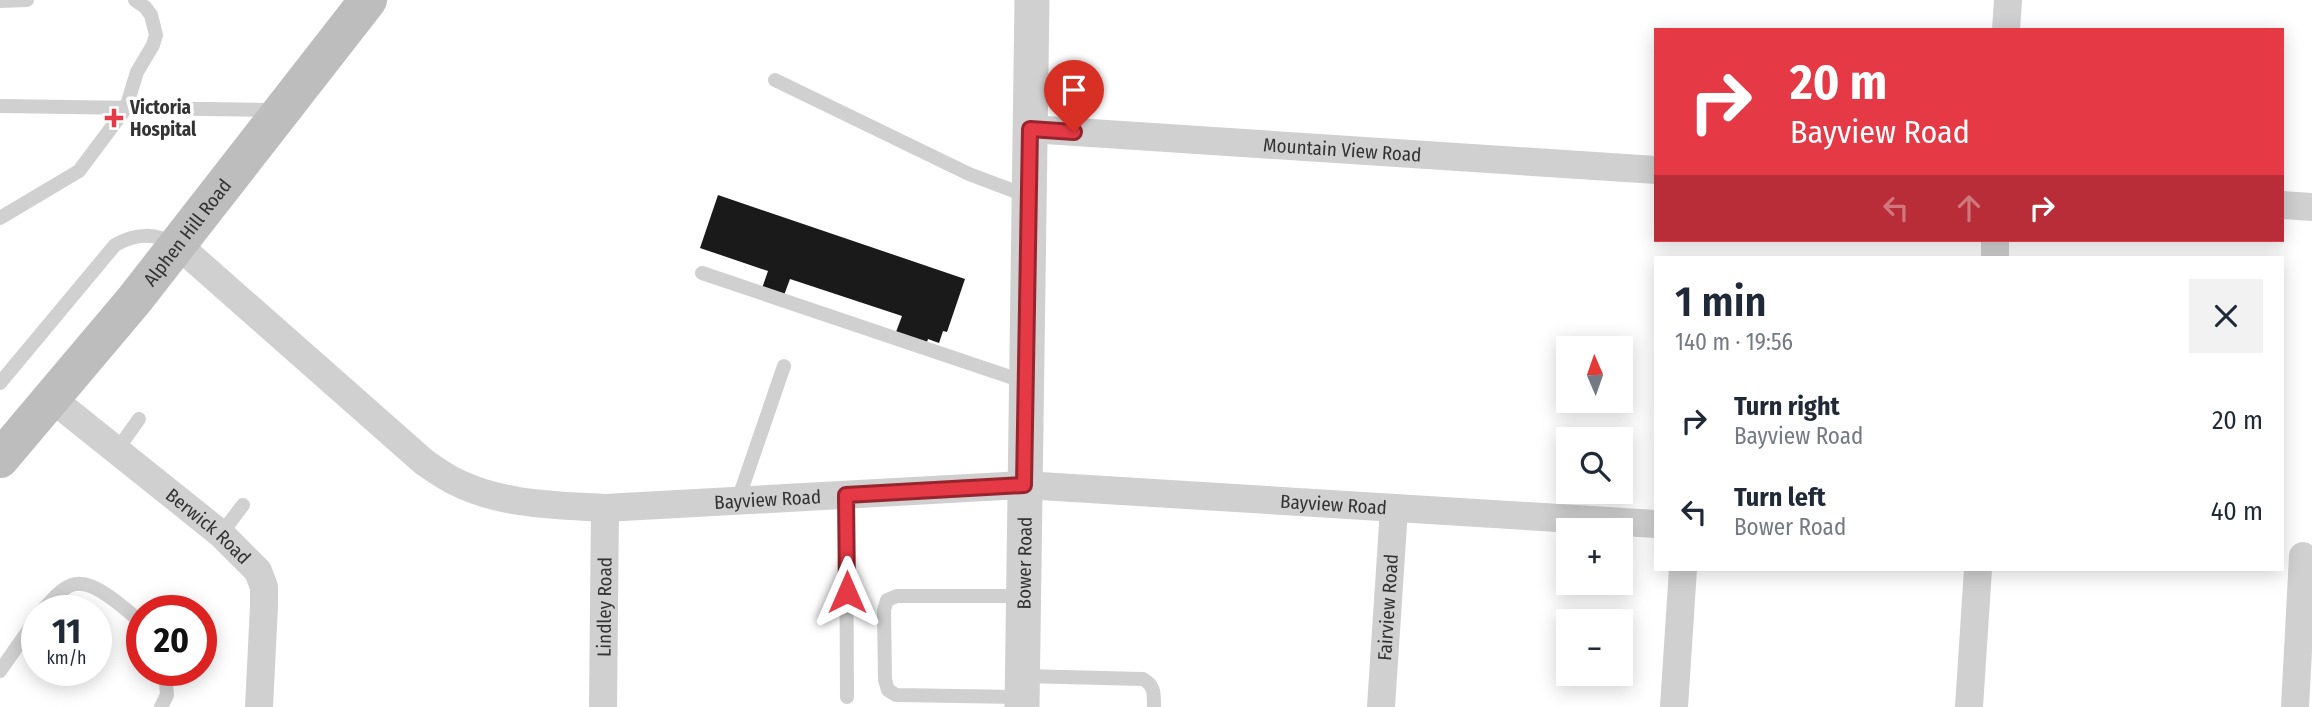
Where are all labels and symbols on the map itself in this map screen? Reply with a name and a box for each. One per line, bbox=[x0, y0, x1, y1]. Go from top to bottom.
pin bbox=[1044, 60, 1104, 132]
place label: Victoria Hospital bbox=[129, 96, 197, 141]
marker: Victoria Hospital bbox=[104, 108, 124, 128]
street label: Mountain View Road bbox=[1263, 133, 1422, 166]
street label: Alphen Hill Road bbox=[138, 174, 236, 290]
north arrow bbox=[1556, 336, 1633, 413]
street label: Berwick Road bbox=[162, 483, 256, 569]
street label: Bayview Road bbox=[714, 485, 822, 513]
street label: Bayview Road bbox=[1280, 489, 1388, 519]
street label: Bower Road bbox=[1012, 516, 1036, 610]
street label: Fairview Road bbox=[1373, 553, 1403, 661]
position arrow bbox=[810, 555, 884, 629]
street label: Lindley Road bbox=[592, 557, 616, 657]
speed limit sign: 20 bbox=[126, 595, 217, 686]

